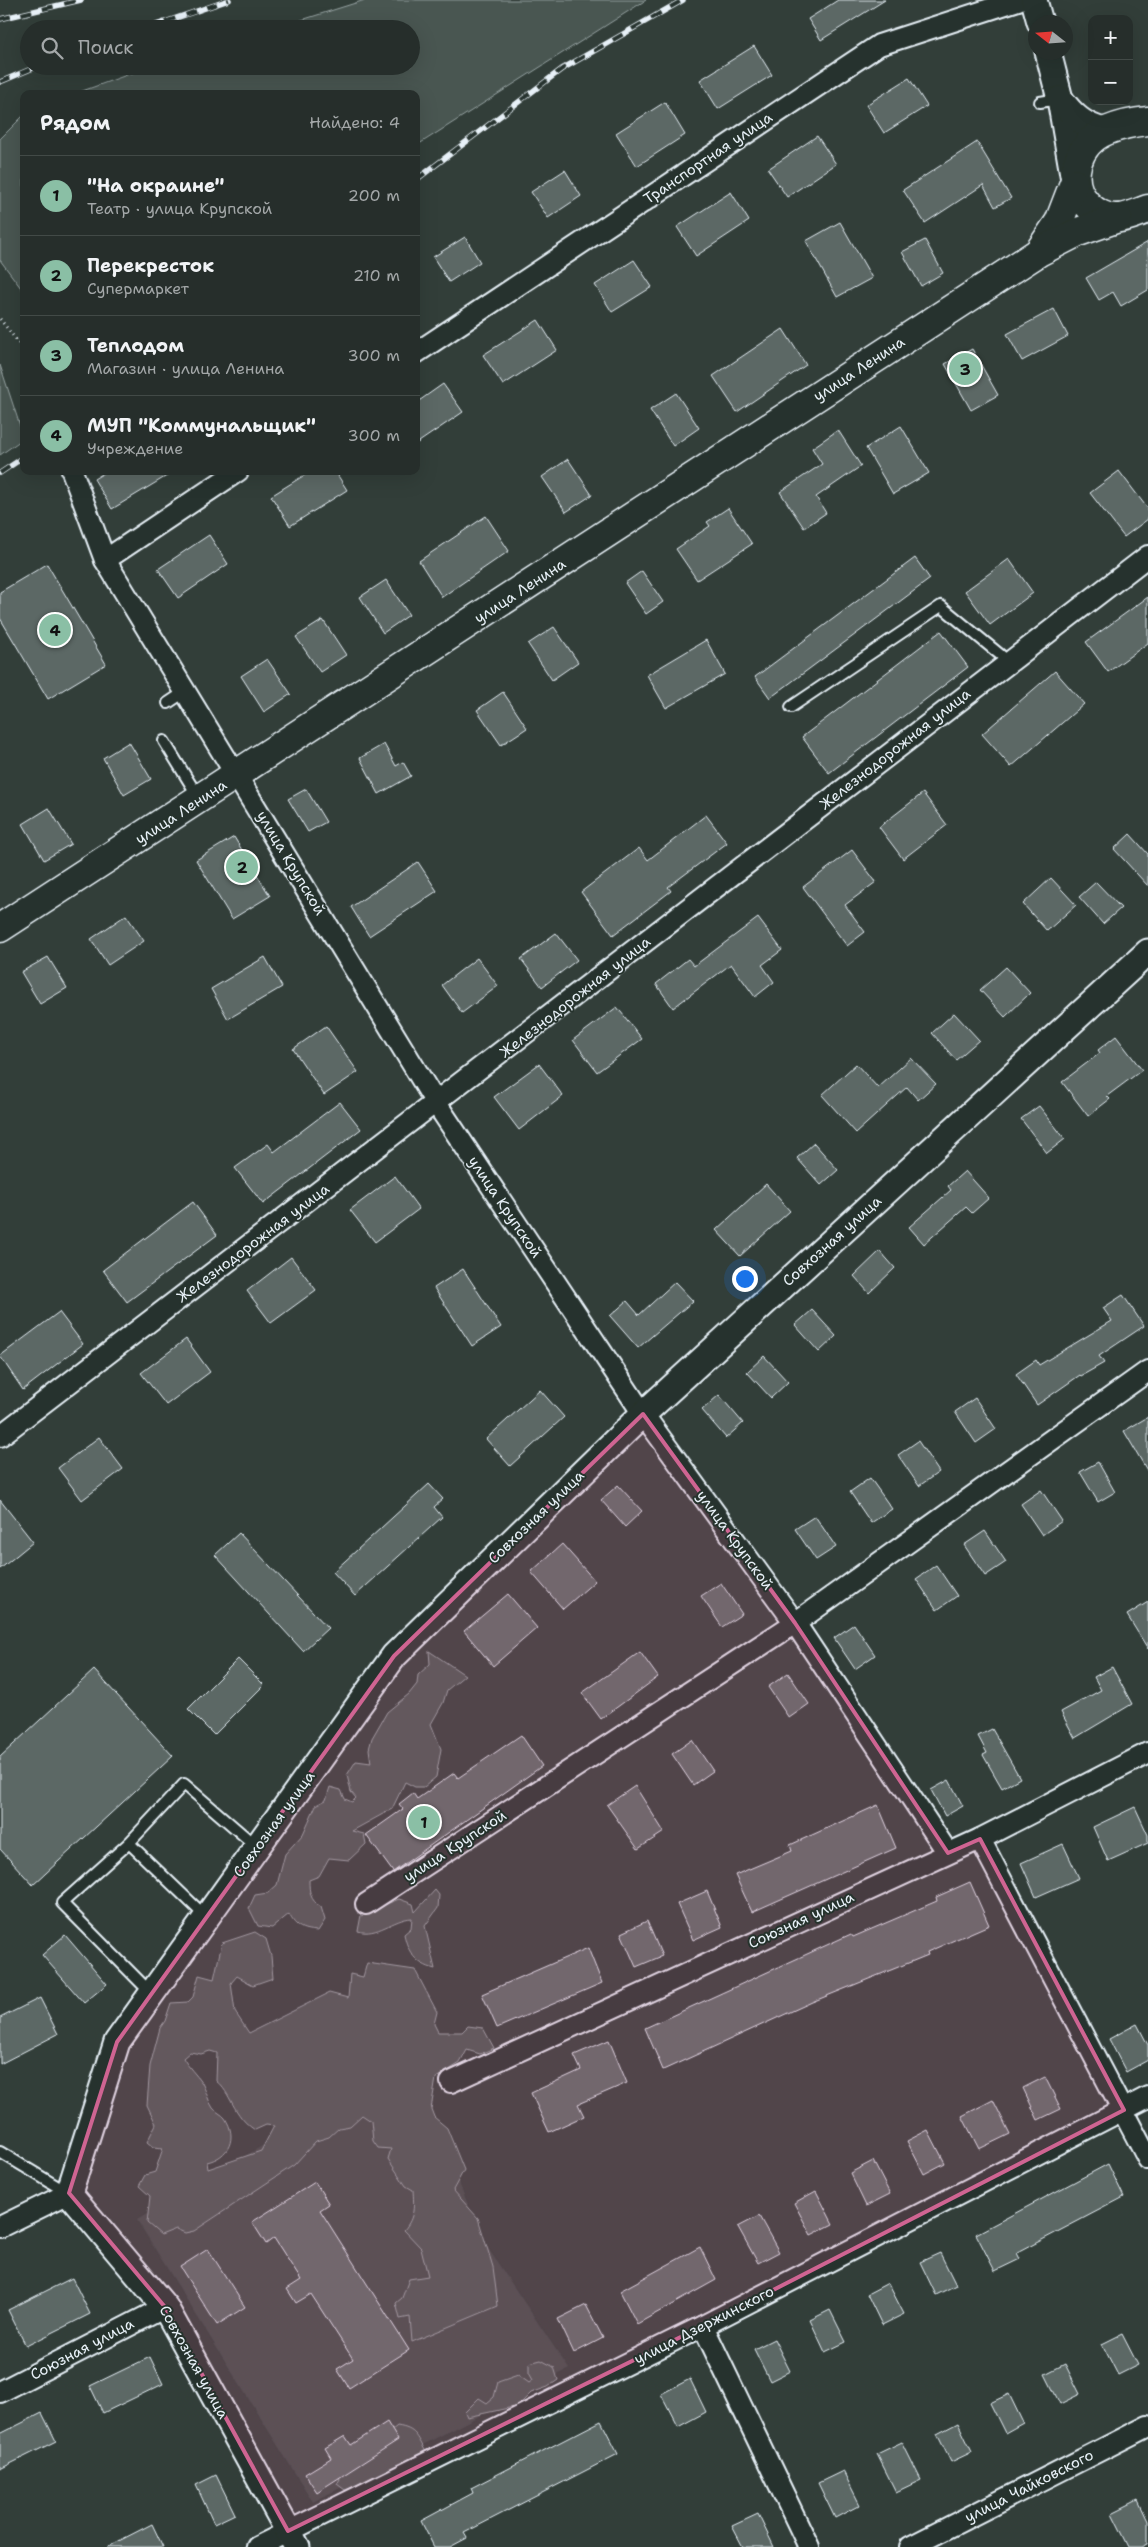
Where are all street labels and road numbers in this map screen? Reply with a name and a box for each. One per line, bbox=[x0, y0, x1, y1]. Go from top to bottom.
street label: Транспортная улица bbox=[640, 107, 777, 209]
street label: улица Ленина bbox=[809, 332, 909, 406]
street label: улица Ленина bbox=[470, 554, 570, 628]
street label: Железнодорожная улица bbox=[815, 683, 975, 814]
street label: улица Ленина bbox=[131, 775, 231, 849]
street label: улица Крупской bbox=[252, 807, 330, 919]
street label: Железнодорожная улица bbox=[495, 931, 655, 1062]
street label: улица Крупской bbox=[464, 1152, 547, 1262]
street label: Железнодорожная улица bbox=[173, 1179, 334, 1307]
street label: Совхозная улица bbox=[778, 1191, 886, 1291]
street label: Совхозная улица bbox=[483, 1465, 589, 1568]
street label: улица Крупской bbox=[692, 1486, 778, 1594]
street label: Совхозная улица bbox=[229, 1766, 320, 1881]
street label: улица Крупской bbox=[400, 1805, 510, 1887]
street label: Союзная улица bbox=[745, 1886, 858, 1953]
street label: улица Дзержинского bbox=[631, 2281, 777, 2369]
street label: Совхозная улица bbox=[155, 2302, 234, 2423]
street label: Союзная улица bbox=[27, 2313, 138, 2385]
street label: улица Чайковского bbox=[961, 2445, 1097, 2527]

